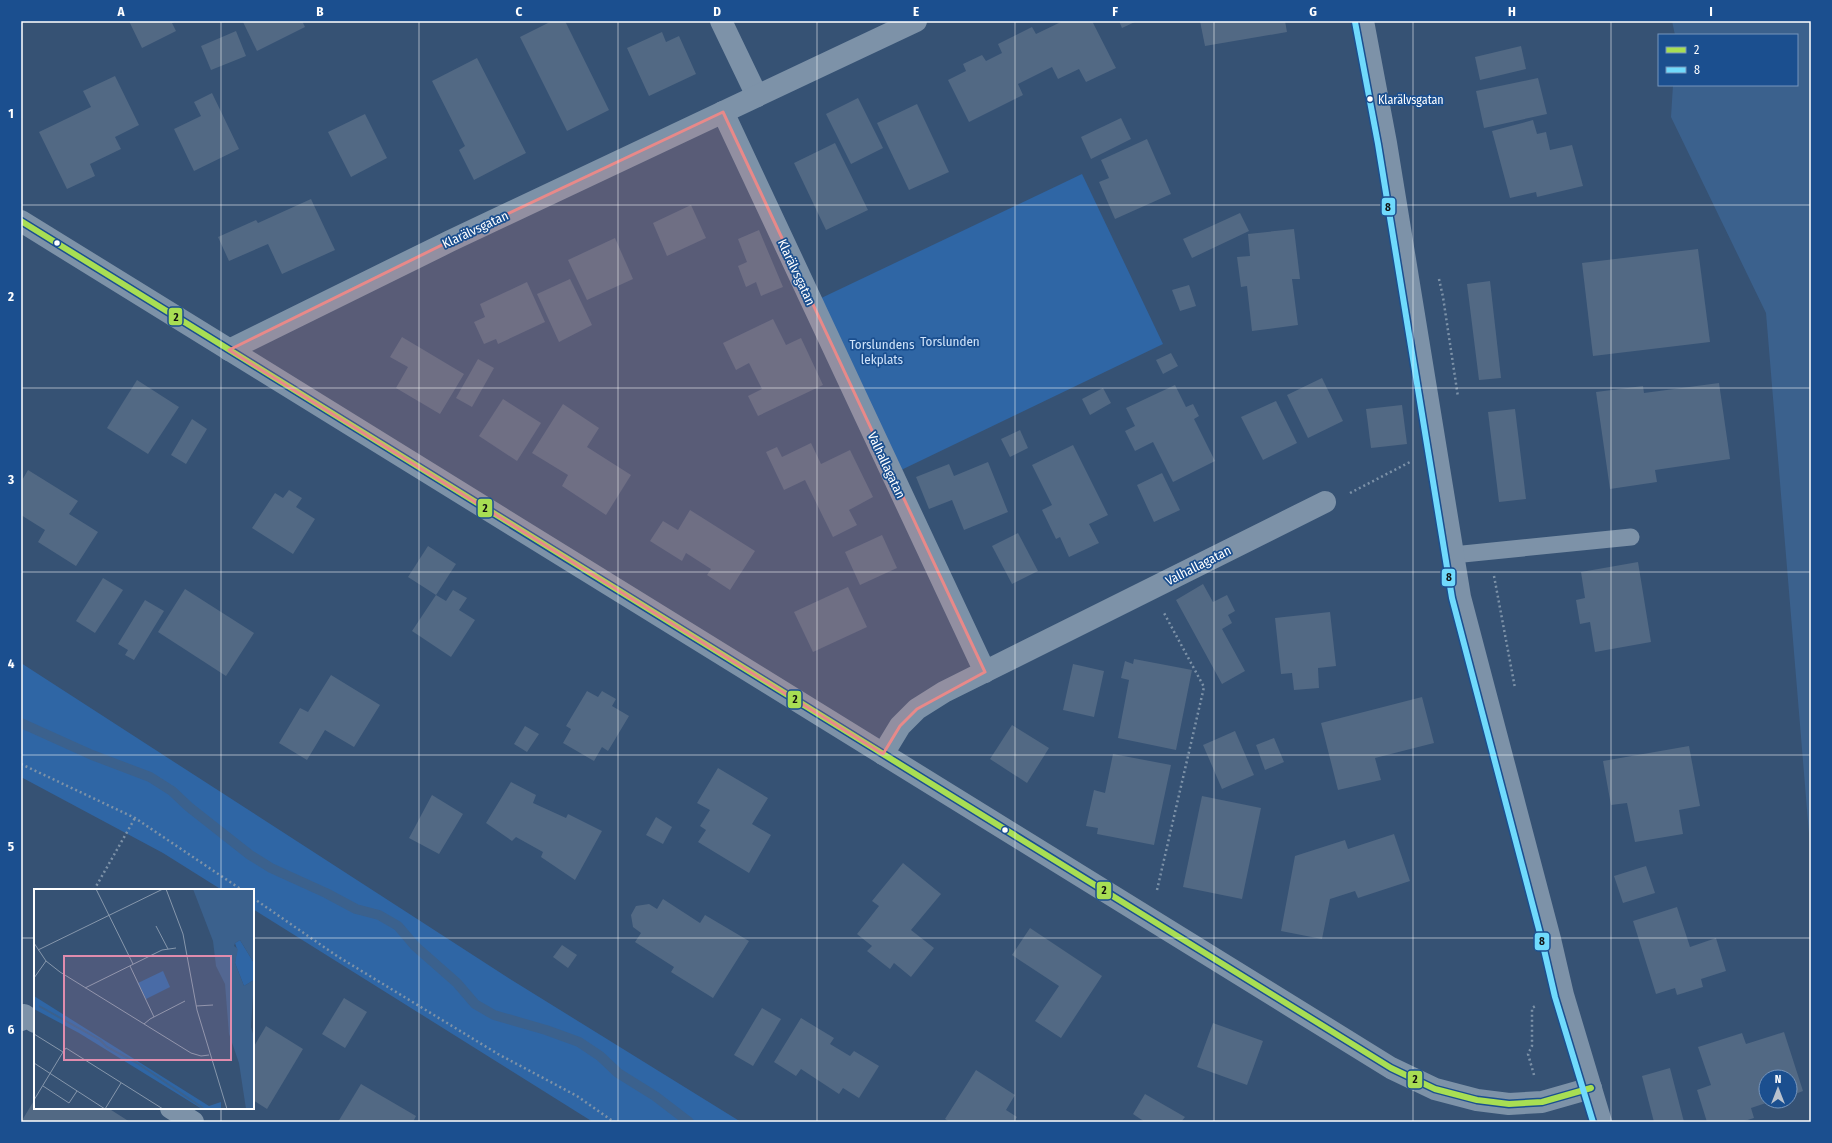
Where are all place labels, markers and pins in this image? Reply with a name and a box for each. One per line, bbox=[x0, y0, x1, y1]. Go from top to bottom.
place label: Klarälvsgatan bbox=[1378, 93, 1444, 107]
marker: Klarälvsgatan bbox=[1365, 94, 1375, 104]
unlabelled marker bbox=[52, 238, 62, 248]
unlabelled marker bbox=[1000, 825, 1010, 835]

